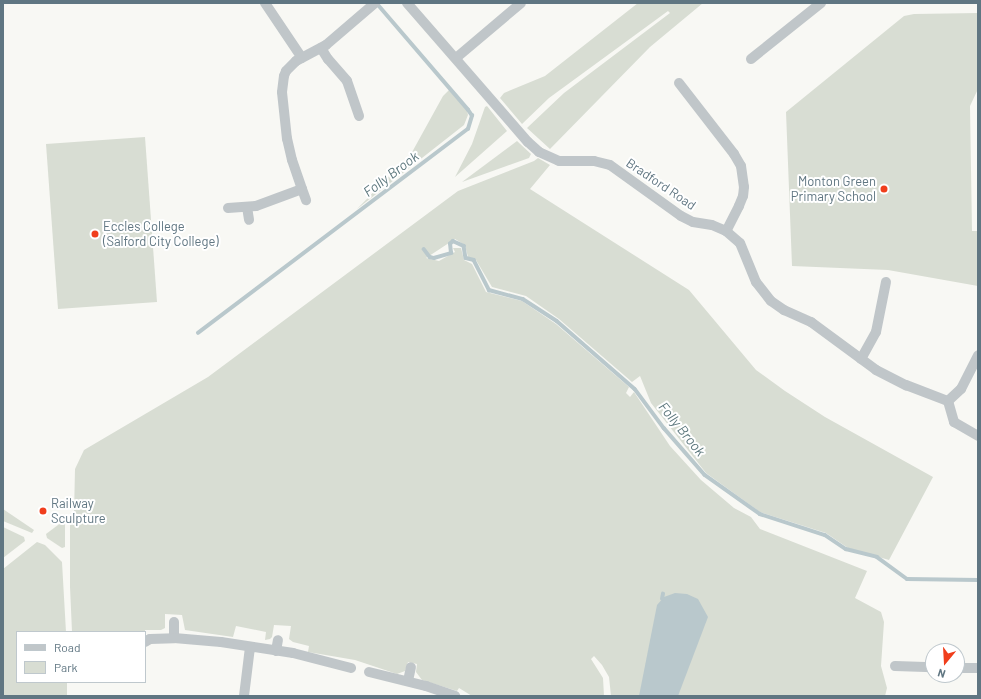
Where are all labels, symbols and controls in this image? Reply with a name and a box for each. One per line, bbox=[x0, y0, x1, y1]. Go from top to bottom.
water label: Folly Brook bbox=[360, 148, 422, 200]
street label: Bradford Road bbox=[623, 155, 699, 213]
place label: Monton Green Primary School bbox=[791, 174, 876, 205]
marker: Monton Green Primary School bbox=[879, 184, 889, 194]
place label: Eccles College (Salford City College) bbox=[103, 219, 219, 250]
marker: Eccles College (Salford City College) bbox=[90, 229, 100, 239]
water label: Folly Brook bbox=[655, 399, 709, 459]
place label: Railway Sculpture bbox=[51, 496, 106, 527]
marker: Railway Sculpture bbox=[38, 506, 48, 516]
legend bbox=[16, 631, 146, 683]
text: Road bbox=[54, 640, 81, 654]
north arrow bbox=[925, 643, 965, 683]
text: Park bbox=[54, 660, 78, 674]
text: N bbox=[936, 667, 947, 681]

